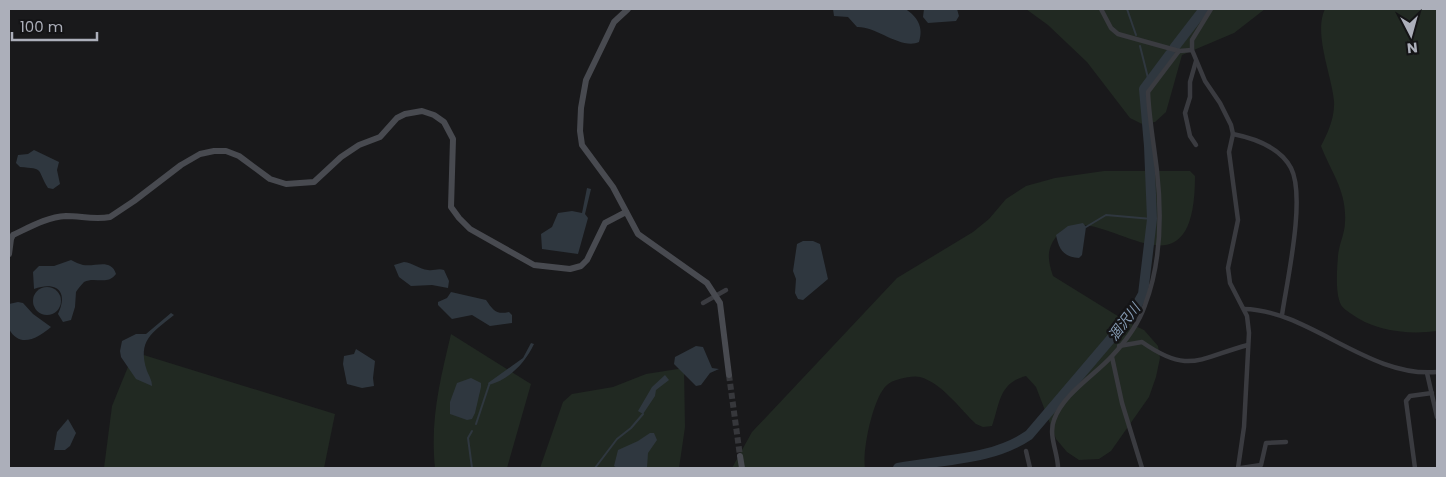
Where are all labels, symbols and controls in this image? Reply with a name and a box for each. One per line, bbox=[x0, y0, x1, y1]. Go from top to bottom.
scale bar bbox=[12, 10, 98, 42]
north arrow bbox=[1386, 10, 1436, 60]
text: 100 m bbox=[20, 16, 63, 37]
text: N bbox=[1406, 37, 1419, 58]
water label: 涸沢川 bbox=[1103, 298, 1146, 345]

